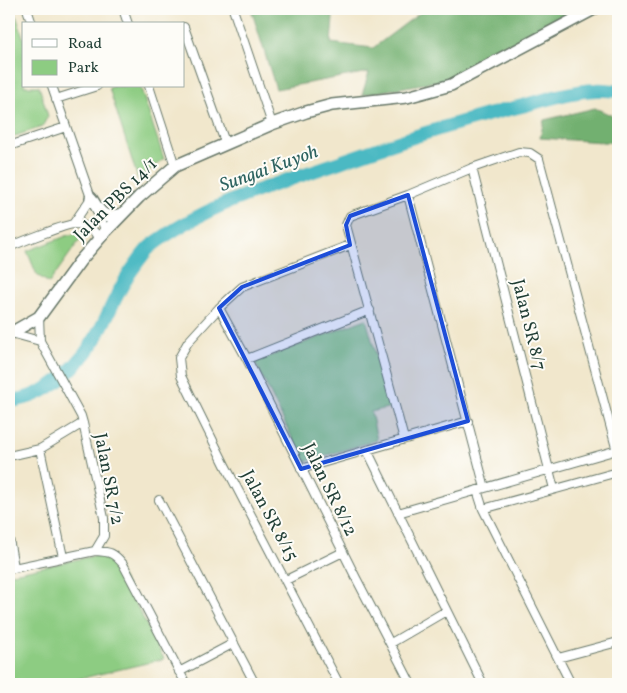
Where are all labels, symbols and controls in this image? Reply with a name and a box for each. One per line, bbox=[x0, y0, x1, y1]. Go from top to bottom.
legend bbox=[22, 22, 185, 88]
text: Road bbox=[68, 34, 102, 55]
text: Park bbox=[68, 58, 99, 79]
water label: Sungai Kuyoh bbox=[216, 139, 322, 199]
street label: Jalan PBS 14/1 bbox=[68, 152, 164, 248]
street label: Jalan SR 8/7 bbox=[505, 277, 551, 373]
street label: Jalan SR 7/2 bbox=[87, 431, 129, 527]
street label: Jalan SR 8/12 bbox=[296, 439, 362, 541]
street label: Jalan SR 8/15 bbox=[234, 466, 304, 566]

